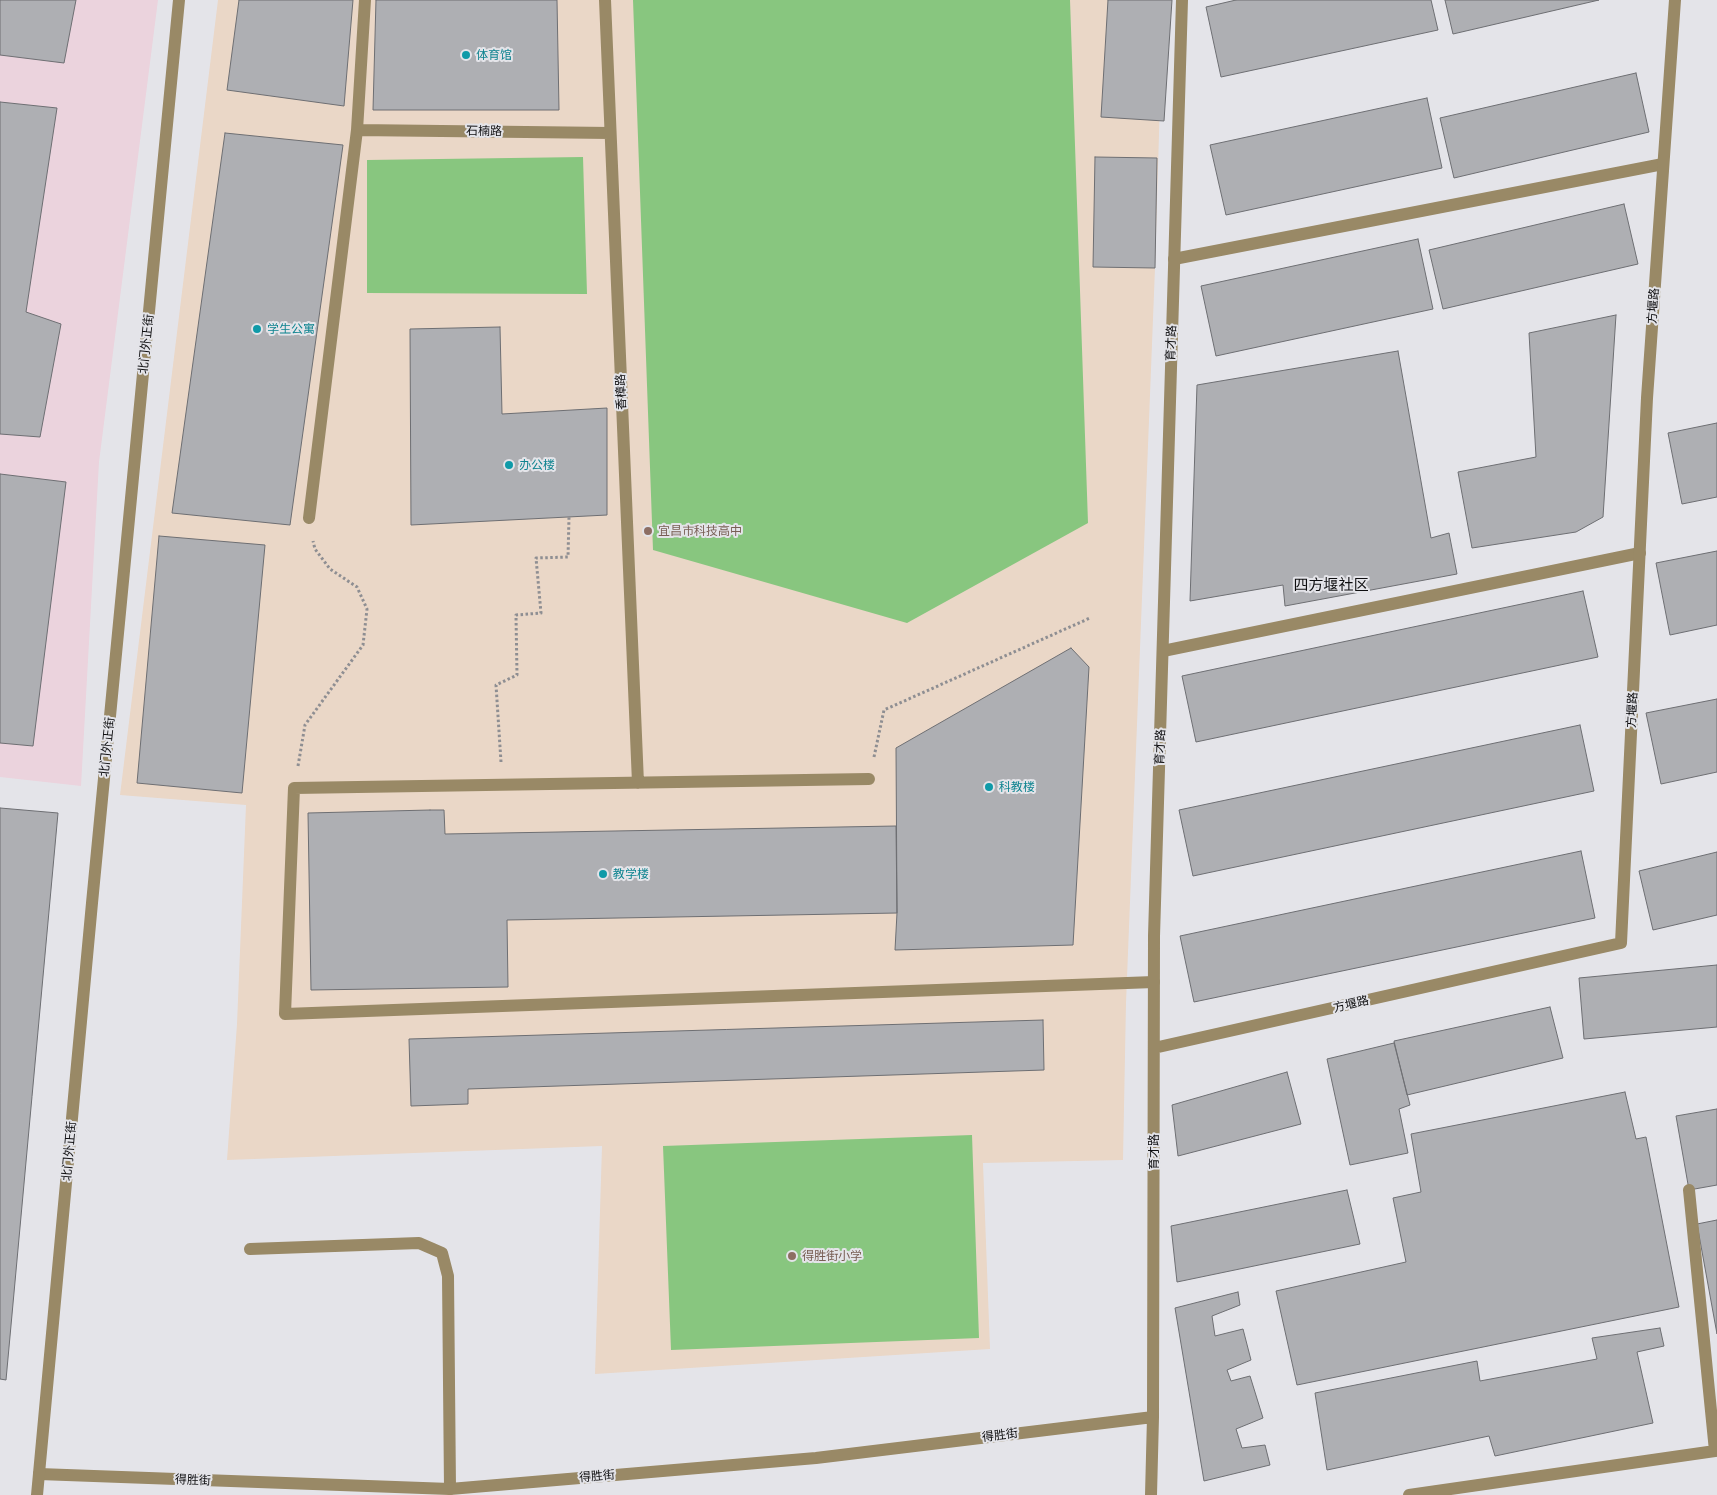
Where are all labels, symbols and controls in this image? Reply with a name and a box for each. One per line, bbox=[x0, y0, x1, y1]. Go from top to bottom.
place label: 体育馆 bbox=[476, 48, 512, 62]
marker: 体育馆 bbox=[460, 49, 472, 61]
street label: 石楠路 bbox=[466, 123, 502, 139]
street label: 方堰路 bbox=[1645, 288, 1661, 324]
street label: 北门外正街 bbox=[136, 313, 156, 375]
place label: 学生公寓 bbox=[267, 322, 315, 336]
marker: 学生公寓 bbox=[251, 323, 263, 335]
street label: 育才路 bbox=[1163, 325, 1179, 361]
street label: 香樟路 bbox=[613, 374, 629, 410]
place label: 办公楼 bbox=[519, 458, 555, 472]
marker: 办公楼 bbox=[503, 459, 515, 471]
place label: 宜昌市科技高中 bbox=[658, 524, 742, 538]
marker: 宜昌市科技高中 bbox=[642, 525, 654, 537]
district label: 四方堰社区 bbox=[1294, 576, 1368, 594]
street label: 方堰路 bbox=[1624, 692, 1640, 728]
street label: 北门外正街 bbox=[97, 716, 117, 778]
street label: 育才路 bbox=[1152, 729, 1168, 765]
place label: 科教楼 bbox=[999, 780, 1035, 794]
marker: 科教楼 bbox=[983, 781, 995, 793]
place label: 教学楼 bbox=[613, 867, 649, 881]
marker: 教学楼 bbox=[597, 868, 609, 880]
street label: 方堰路 bbox=[1332, 993, 1370, 1015]
street label: 北门外正街 bbox=[59, 1120, 79, 1182]
street label: 育才路 bbox=[1147, 1134, 1161, 1170]
place label: 得胜街小学 bbox=[802, 1249, 862, 1263]
marker: 得胜街小学 bbox=[786, 1250, 798, 1262]
street label: 得胜街 bbox=[981, 1426, 1019, 1444]
street label: 得胜街 bbox=[578, 1467, 616, 1485]
street label: 得胜街 bbox=[175, 1472, 211, 1488]

